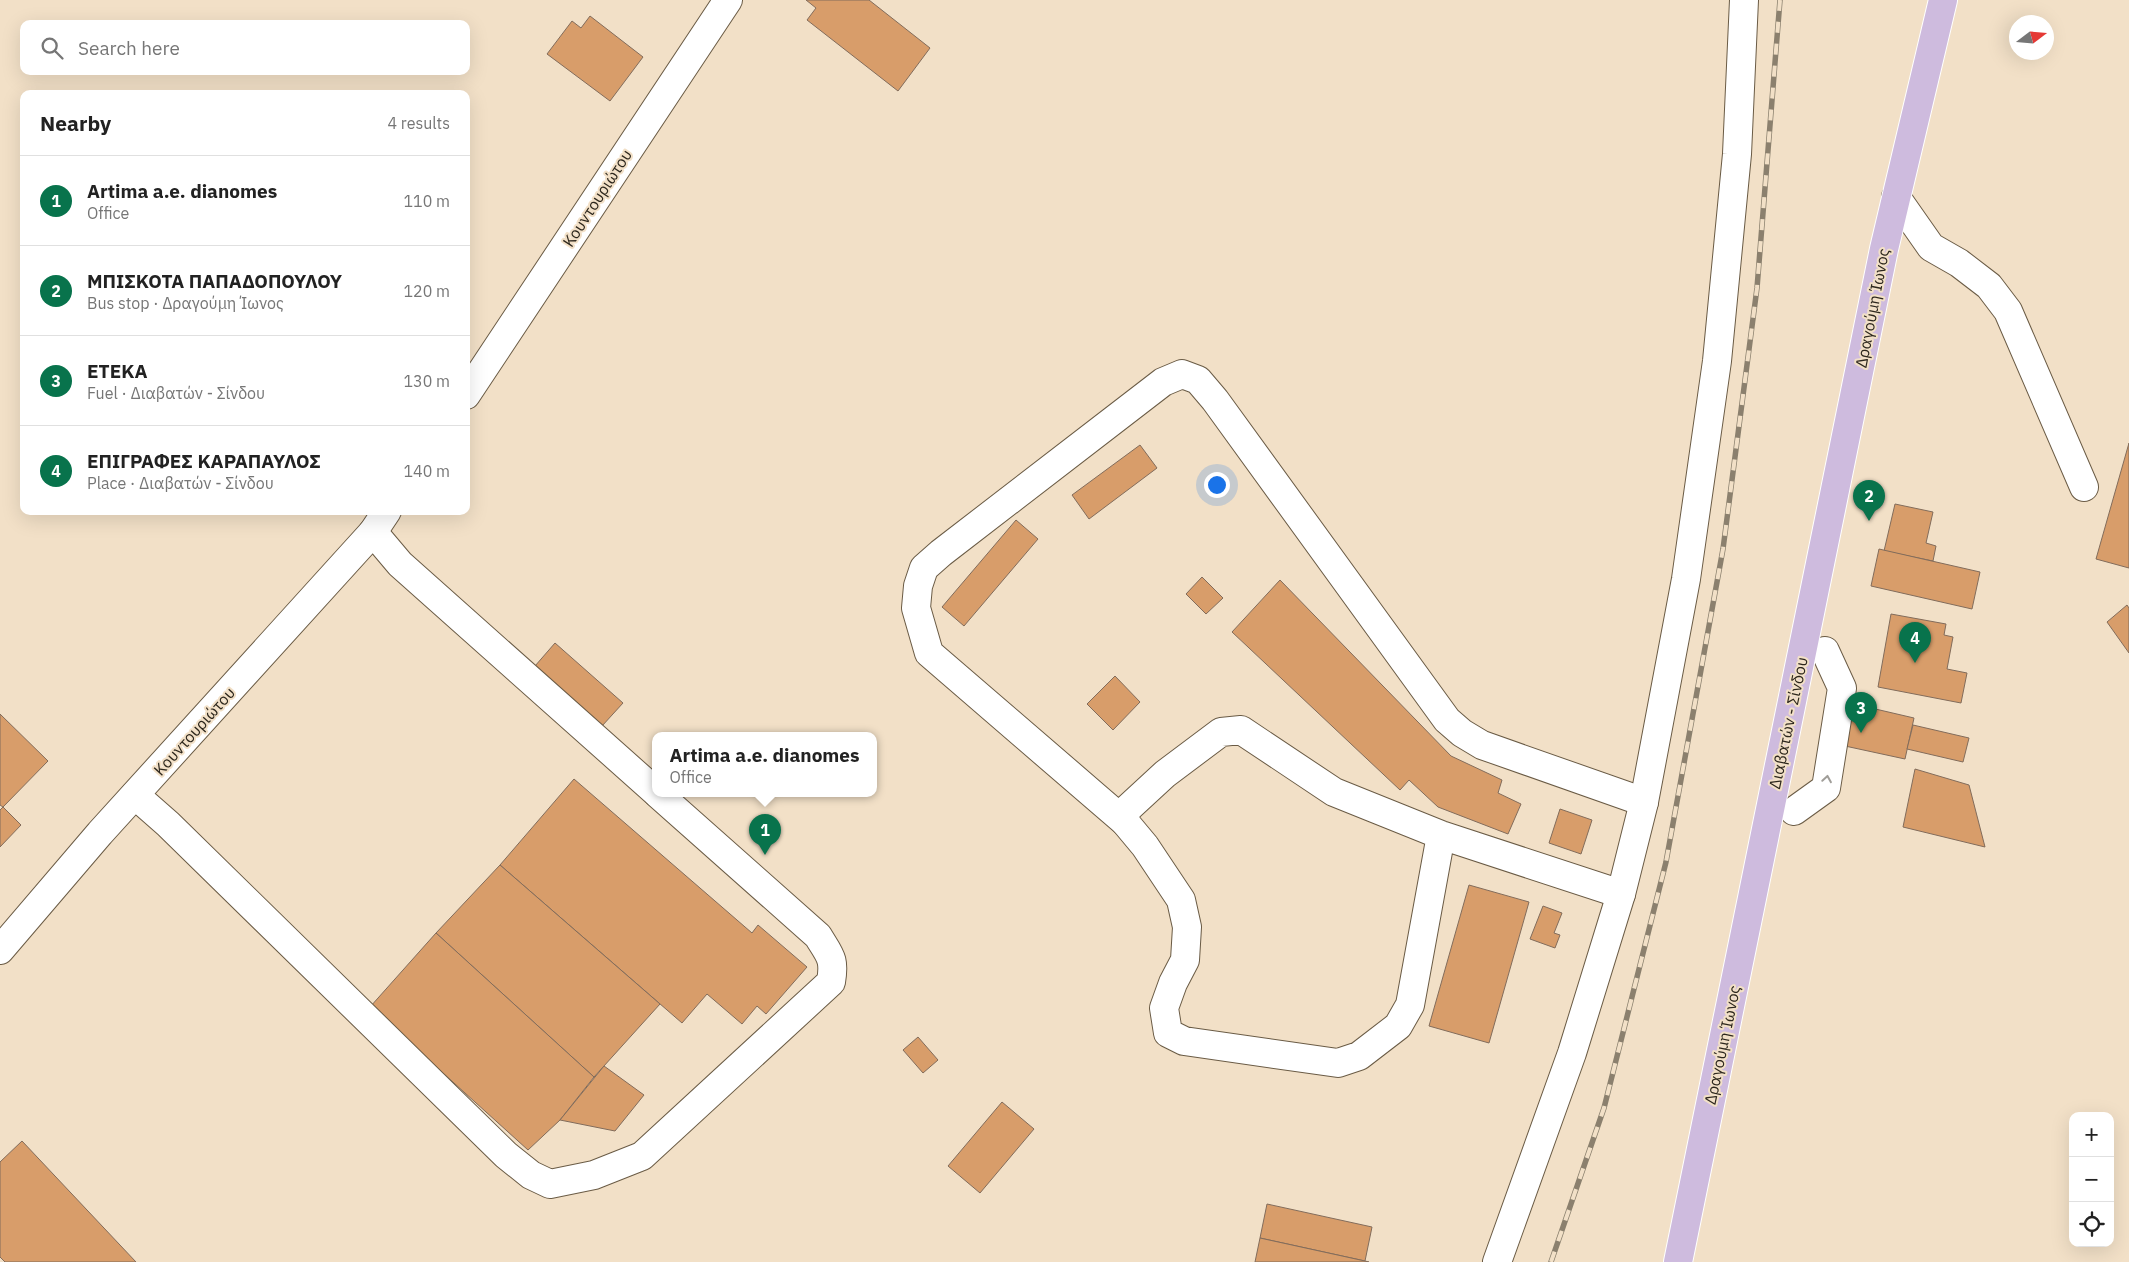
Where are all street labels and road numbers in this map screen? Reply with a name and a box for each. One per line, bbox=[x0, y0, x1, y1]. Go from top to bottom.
street label: Κουντουριώτου bbox=[558, 145, 636, 251]
street label: Δραγούμη Ίωνος bbox=[1851, 246, 1893, 369]
street label: Διαβατών - Σίνδου bbox=[1764, 655, 1812, 791]
street label: Κουντουριώτου bbox=[149, 683, 239, 779]
street label: Δραγούμη Ίωνος bbox=[1700, 983, 1744, 1106]

